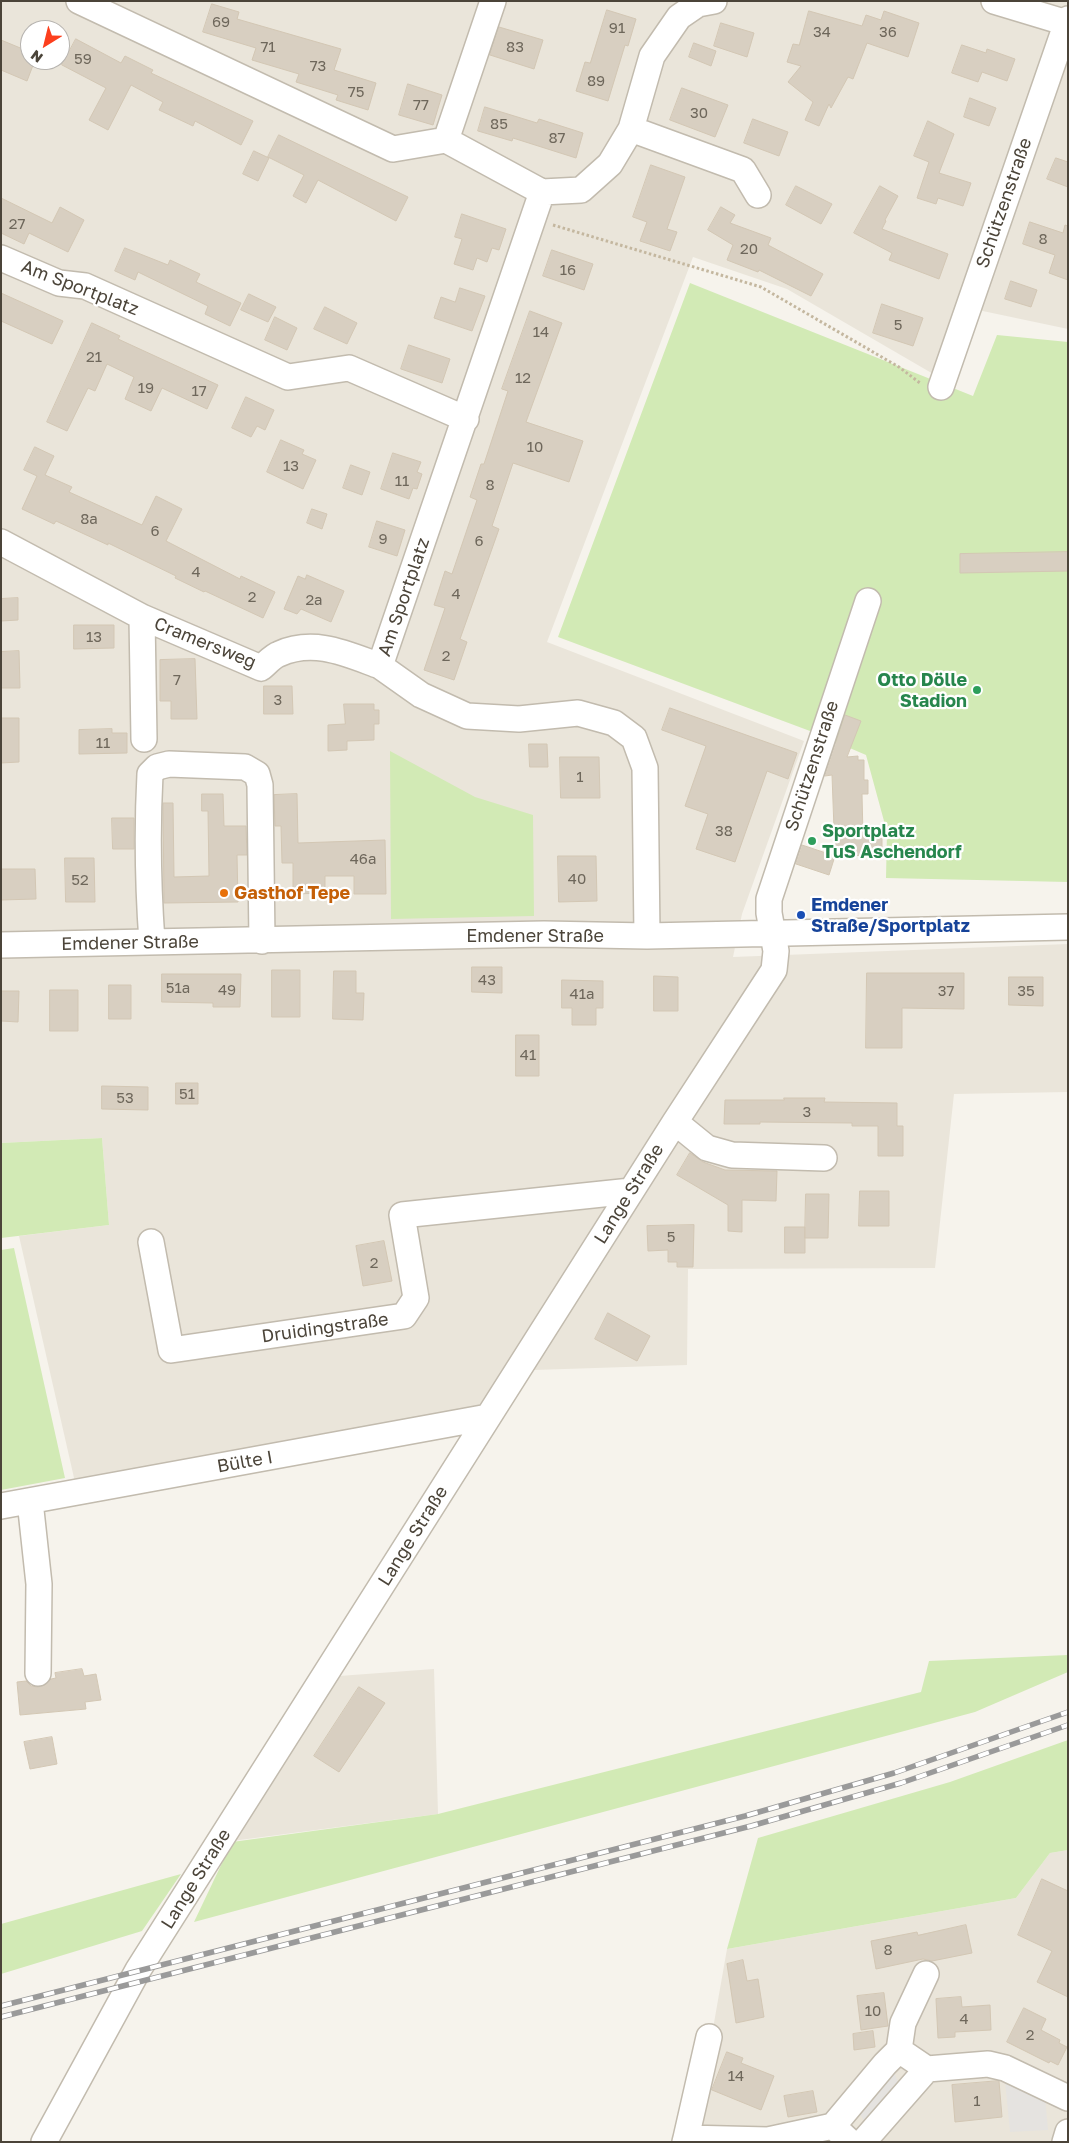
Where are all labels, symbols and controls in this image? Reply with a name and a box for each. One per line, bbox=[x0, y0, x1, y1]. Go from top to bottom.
house number: 69 bbox=[212, 13, 230, 31]
house number: 91 bbox=[609, 19, 625, 37]
north arrow bbox=[20, 20, 70, 70]
house number: 34 bbox=[813, 23, 831, 41]
house number: 36 bbox=[879, 23, 897, 41]
house number: 71 bbox=[260, 38, 276, 56]
house number: 83 bbox=[506, 38, 524, 56]
text: N bbox=[27, 47, 46, 67]
house number: 59 bbox=[74, 50, 92, 68]
house number: 73 bbox=[310, 57, 326, 75]
house number: 89 bbox=[587, 72, 605, 90]
house number: 75 bbox=[348, 83, 364, 101]
house number: 77 bbox=[413, 96, 429, 114]
house number: 30 bbox=[690, 104, 708, 122]
house number: 85 bbox=[490, 115, 508, 133]
house number: 87 bbox=[548, 129, 566, 147]
street label: Schützenstraße bbox=[972, 135, 1036, 271]
house number: 27 bbox=[9, 215, 25, 233]
house number: 8 bbox=[1038, 230, 1048, 248]
house number: 20 bbox=[740, 240, 758, 258]
street label: Am Sportplatz bbox=[18, 256, 142, 320]
house number: 16 bbox=[560, 261, 576, 279]
house number: 5 bbox=[894, 316, 902, 334]
house number: 14 bbox=[533, 323, 549, 341]
house number: 21 bbox=[86, 348, 102, 366]
house number: 12 bbox=[515, 369, 531, 387]
house number: 19 bbox=[138, 379, 154, 397]
house number: 17 bbox=[191, 382, 207, 400]
house number: 10 bbox=[527, 438, 543, 456]
house number: 13 bbox=[283, 457, 299, 475]
house number: 11 bbox=[395, 472, 409, 490]
house number: 8 bbox=[485, 476, 495, 494]
house number: 8a bbox=[80, 510, 98, 528]
house number: 6 bbox=[150, 522, 160, 540]
house number: 9 bbox=[378, 530, 388, 548]
house number: 6 bbox=[474, 532, 484, 550]
street label: Am Sportplatz bbox=[374, 535, 434, 659]
house number: 4 bbox=[191, 563, 201, 581]
house number: 4 bbox=[451, 585, 461, 603]
house number: 2 bbox=[248, 588, 256, 606]
house number: 2a bbox=[305, 591, 323, 609]
street label: Cramersweg bbox=[151, 613, 259, 673]
house number: 13 bbox=[86, 628, 102, 646]
house number: 2 bbox=[442, 647, 450, 665]
place label: Otto Dölle Stadion bbox=[877, 669, 967, 712]
house number: 7 bbox=[173, 671, 181, 689]
marker: Otto Dölle Stadion bbox=[971, 684, 983, 696]
house number: 3 bbox=[274, 691, 282, 709]
street label: Schützenstraße bbox=[781, 698, 843, 834]
house number: 11 bbox=[96, 734, 110, 752]
house number: 1 bbox=[576, 768, 584, 786]
place label: Sportplatz TuS Aschendorf bbox=[822, 820, 962, 862]
house number: 38 bbox=[715, 822, 733, 840]
marker: Sportplatz TuS Aschendorf bbox=[806, 835, 818, 847]
house number: 46a bbox=[350, 850, 376, 868]
house number: 40 bbox=[568, 870, 586, 888]
house number: 52 bbox=[71, 871, 89, 889]
place label: Gasthof Tepe bbox=[234, 882, 350, 904]
marker: Gasthof Tepe bbox=[218, 887, 230, 899]
place label: Emdener Straße/Sportplatz bbox=[811, 894, 970, 936]
marker: Emdener Straße/Sportplatz bbox=[795, 909, 807, 921]
street label: Emdener Straße bbox=[466, 925, 604, 947]
street label: Emdener Straße bbox=[61, 931, 199, 955]
house number: 43 bbox=[478, 971, 496, 989]
house number: 51a bbox=[166, 979, 190, 997]
house number: 49 bbox=[218, 981, 236, 999]
house number: 37 bbox=[938, 982, 954, 1000]
house number: 35 bbox=[1017, 982, 1035, 1000]
house number: 41a bbox=[570, 985, 594, 1003]
house number: 41 bbox=[520, 1046, 536, 1064]
house number: 51 bbox=[179, 1085, 195, 1103]
house number: 53 bbox=[116, 1089, 134, 1107]
house number: 3 bbox=[803, 1103, 811, 1121]
street label: Lange Straße bbox=[590, 1140, 668, 1248]
house number: 5 bbox=[667, 1228, 675, 1246]
house number: 2 bbox=[370, 1254, 378, 1272]
street label: Druidingstraße bbox=[260, 1308, 390, 1348]
street label: Bülte I bbox=[215, 1446, 275, 1478]
street label: Lange Straße bbox=[374, 1482, 452, 1590]
street label: Lange Straße bbox=[157, 1825, 235, 1933]
house number: 8 bbox=[883, 1941, 893, 1959]
house number: 10 bbox=[865, 2002, 881, 2020]
house number: 4 bbox=[959, 2010, 969, 2028]
house number: 2 bbox=[1026, 2026, 1034, 2044]
house number: 14 bbox=[728, 2067, 744, 2085]
house number: 1 bbox=[973, 2092, 981, 2110]

